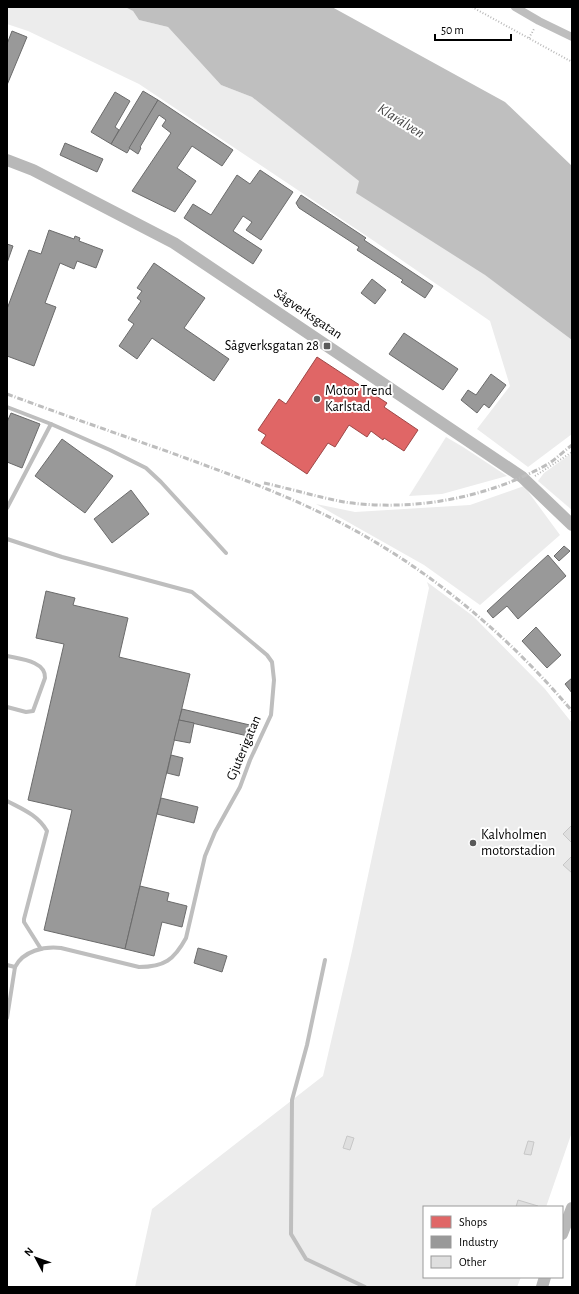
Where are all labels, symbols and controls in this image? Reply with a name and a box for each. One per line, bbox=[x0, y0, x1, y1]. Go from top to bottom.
scale bar bbox=[435, 16, 511, 42]
text: 50 m bbox=[441, 24, 464, 36]
water label: Klarälven bbox=[375, 101, 427, 141]
street label: Sågverksgatan bbox=[271, 286, 345, 342]
place label: Sågverksgatan 28 bbox=[225, 339, 319, 353]
marker: Sågverksgatan 28 bbox=[322, 341, 332, 351]
place label: Motor Trend Karlstad bbox=[325, 384, 392, 414]
marker: Motor Trend Karlstad bbox=[312, 394, 322, 404]
street label: Gjuterigatan bbox=[224, 714, 264, 782]
place label: Kalvholmen motorstadion bbox=[481, 828, 555, 858]
marker: Kalvholmen motorstadion bbox=[468, 838, 478, 848]
legend bbox=[423, 1206, 563, 1278]
text: Shops bbox=[459, 1216, 487, 1228]
text: Industry bbox=[459, 1236, 498, 1249]
north arrow bbox=[16, 1238, 56, 1278]
text: N bbox=[22, 1245, 35, 1258]
text: Other bbox=[459, 1256, 486, 1268]

